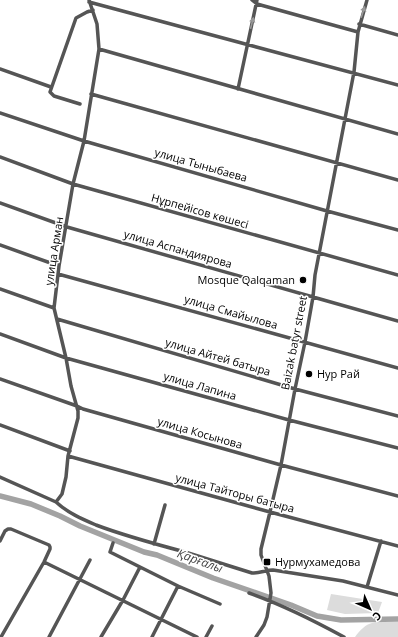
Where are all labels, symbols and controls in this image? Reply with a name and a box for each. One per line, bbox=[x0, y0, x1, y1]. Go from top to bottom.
one-way arrow bbox=[361, 6, 367, 18]
one-way arrow bbox=[249, 17, 255, 29]
street label: улица Тыныбаева bbox=[153, 144, 249, 185]
street label: Нұрпейісов көшесі bbox=[150, 189, 251, 232]
street label: улица Арман bbox=[41, 215, 66, 286]
street label: улица Аспандиярова bbox=[122, 226, 234, 271]
place label: Mosque Qalqaman bbox=[197, 272, 295, 287]
marker: Mosque Qalqaman bbox=[298, 275, 308, 285]
street label: улица Смайылова bbox=[183, 291, 280, 332]
street label: Baizak batyr street bbox=[277, 295, 310, 391]
street label: улица Айтей батыра bbox=[164, 334, 273, 379]
place label: Нур Рай bbox=[317, 366, 360, 381]
street label: улица Лапина bbox=[162, 368, 238, 403]
marker: Нур Рай bbox=[304, 369, 314, 379]
street label: улица Косынова bbox=[156, 413, 244, 452]
street label: улица Тайторы батыра bbox=[174, 469, 296, 516]
water label: Қарғалы bbox=[175, 544, 226, 577]
place label: Нурмухамедова bbox=[275, 554, 360, 569]
marker: Нурмухамедова bbox=[262, 557, 272, 567]
north arrow bbox=[350, 589, 390, 629]
text: С bbox=[370, 609, 385, 624]

